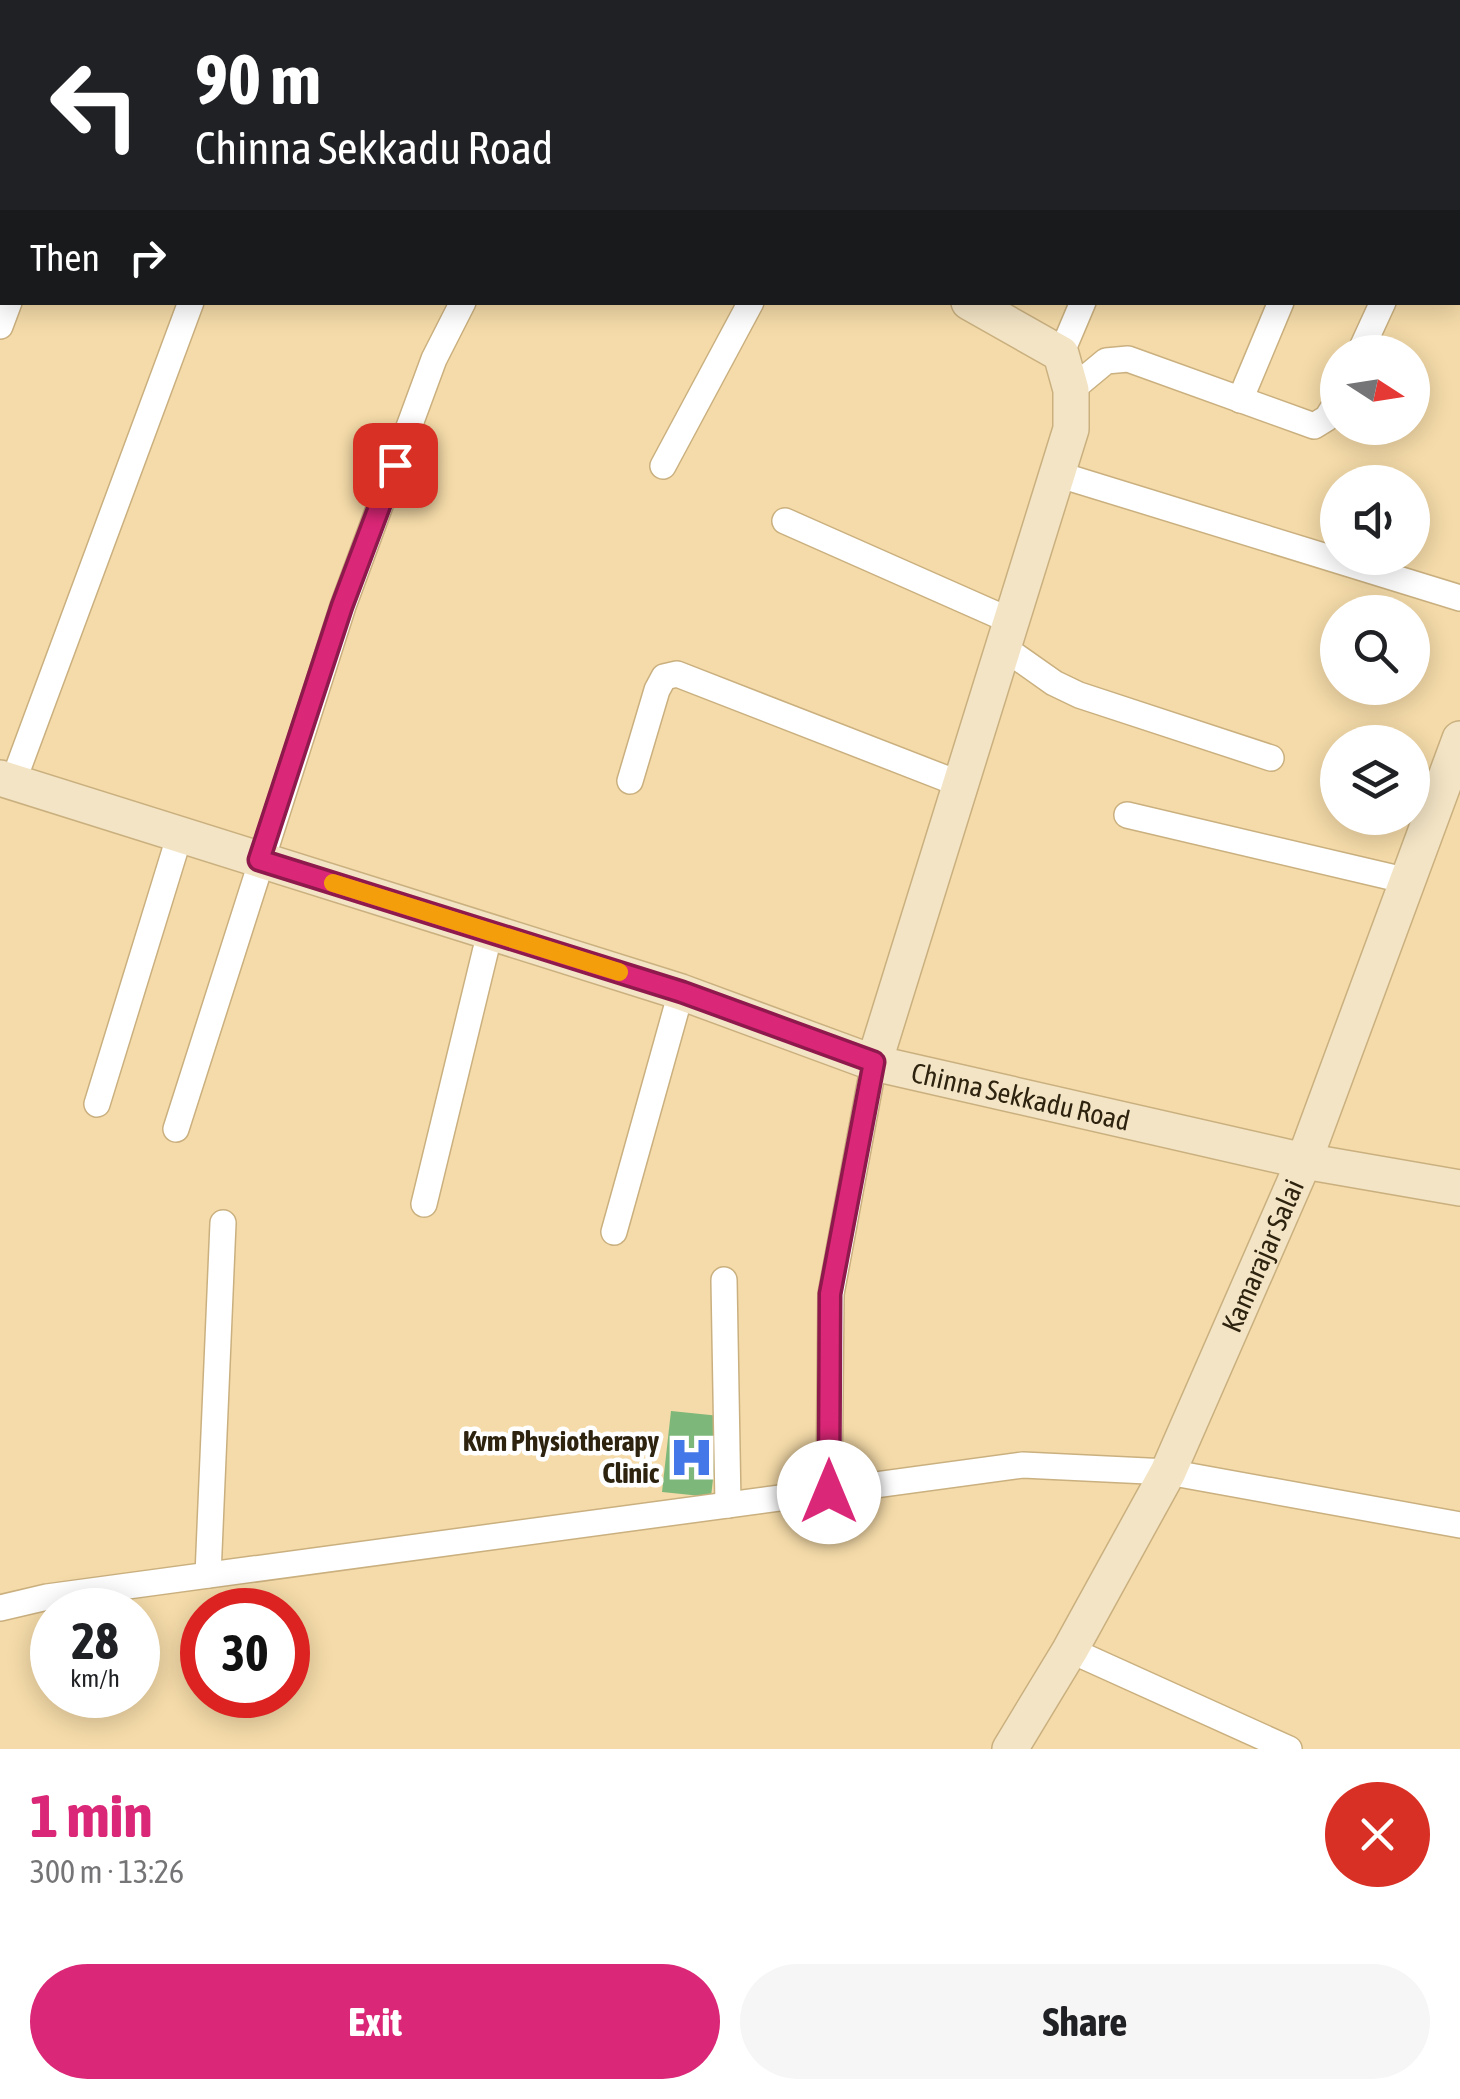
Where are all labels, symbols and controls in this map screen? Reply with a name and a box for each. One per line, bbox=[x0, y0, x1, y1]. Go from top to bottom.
text: 90 m bbox=[195, 39, 321, 119]
icon: left bbox=[30, 40, 160, 170]
text: Chinna Sekkadu Road bbox=[195, 122, 553, 174]
icon: right bbox=[120, 230, 175, 285]
text: Then bbox=[30, 236, 100, 279]
north arrow bbox=[1320, 335, 1430, 445]
map controls bbox=[1320, 335, 1430, 835]
pin bbox=[353, 423, 438, 508]
icon: arrive bbox=[368, 438, 423, 493]
button: sound bbox=[1320, 465, 1430, 575]
button: search bbox=[1320, 595, 1430, 705]
button: layers bbox=[1320, 725, 1430, 835]
street label: Chinna Sekkadu Road bbox=[908, 1056, 1133, 1137]
street label: Kamarajar Salai bbox=[1215, 1174, 1310, 1337]
place label: Kvm Physiotherapy Clinic bbox=[463, 1425, 660, 1489]
hospital icon: Kvm Physiotherapy Clinic bbox=[668, 1433, 716, 1481]
position arrow bbox=[777, 1440, 881, 1544]
speed limit sign: 30 bbox=[180, 1588, 310, 1718]
text: 28 bbox=[71, 1612, 118, 1670]
text: km/h bbox=[70, 1664, 120, 1692]
text: 1 min bbox=[30, 1781, 153, 1850]
button: close bbox=[1325, 1782, 1430, 1887]
text: 300 m · 13:26 bbox=[30, 1853, 184, 1890]
button: Exit bbox=[30, 1964, 720, 2079]
button: Share bbox=[740, 1964, 1430, 2079]

